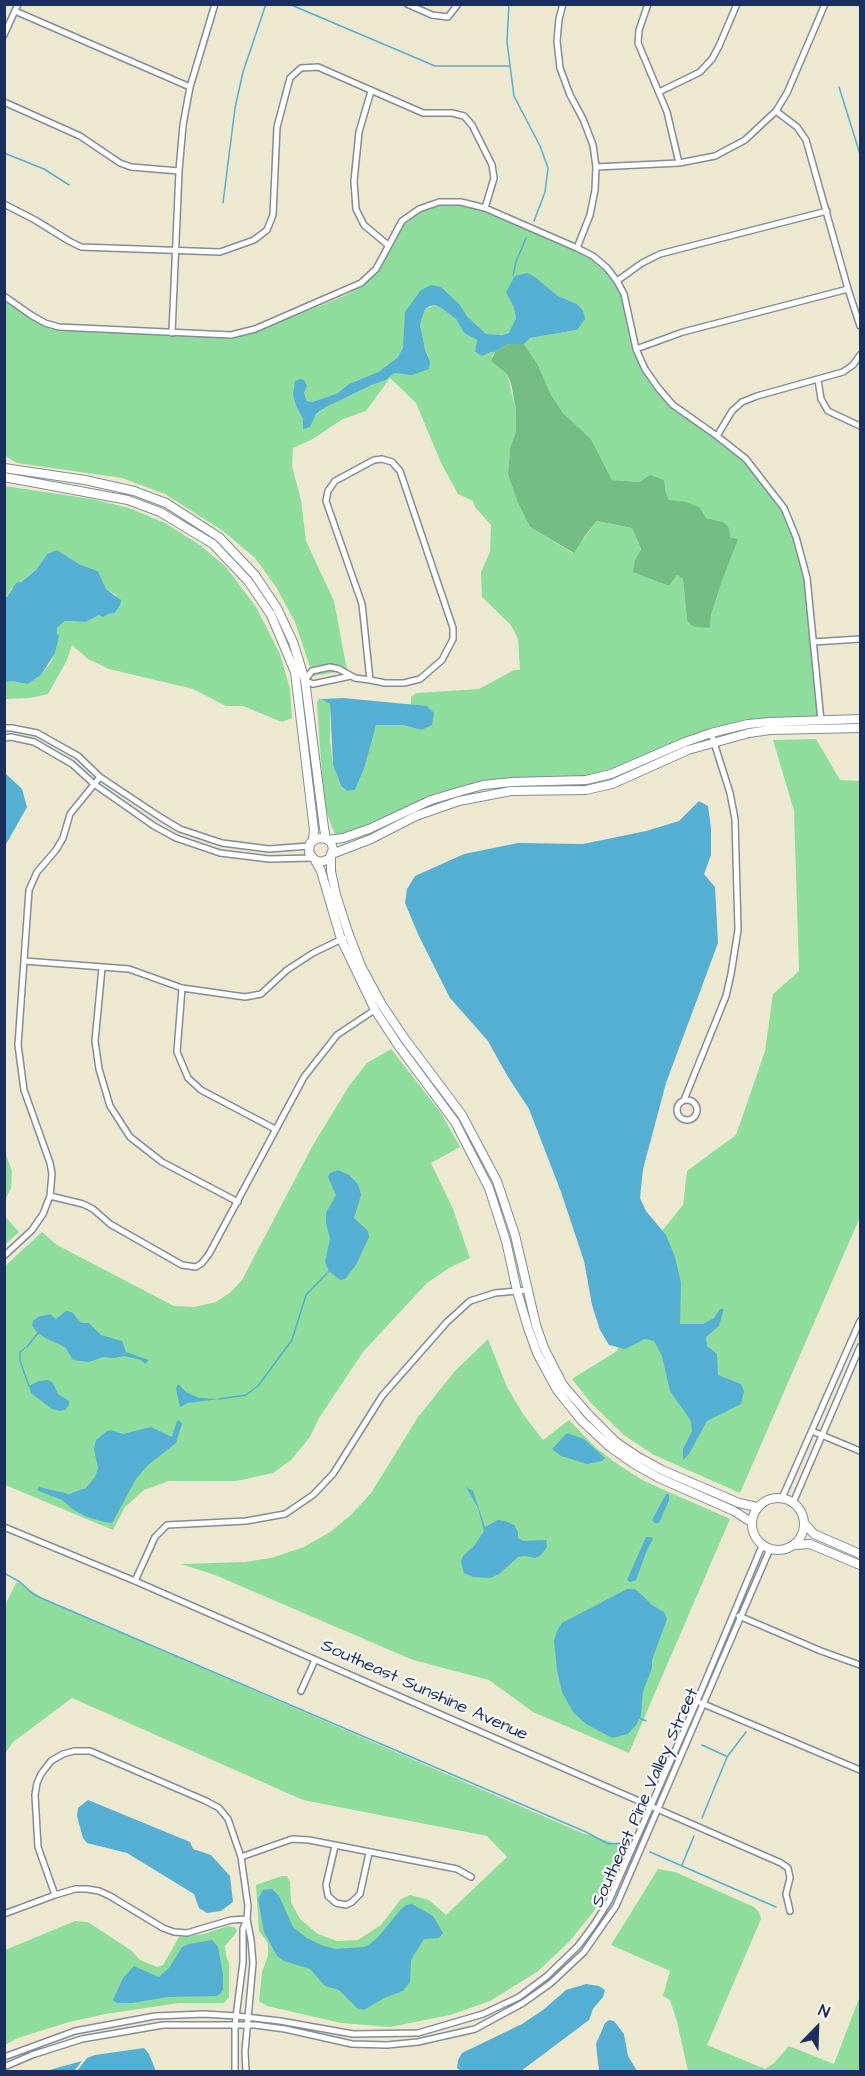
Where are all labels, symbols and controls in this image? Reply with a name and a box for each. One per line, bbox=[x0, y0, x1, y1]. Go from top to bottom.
street label: Southeast Sunshine Avenue bbox=[317, 1636, 531, 1746]
street label: Southeast Pine Valley Street bbox=[588, 1685, 704, 1911]
north arrow bbox=[787, 1998, 847, 2058]
text: N bbox=[815, 1999, 833, 2024]

